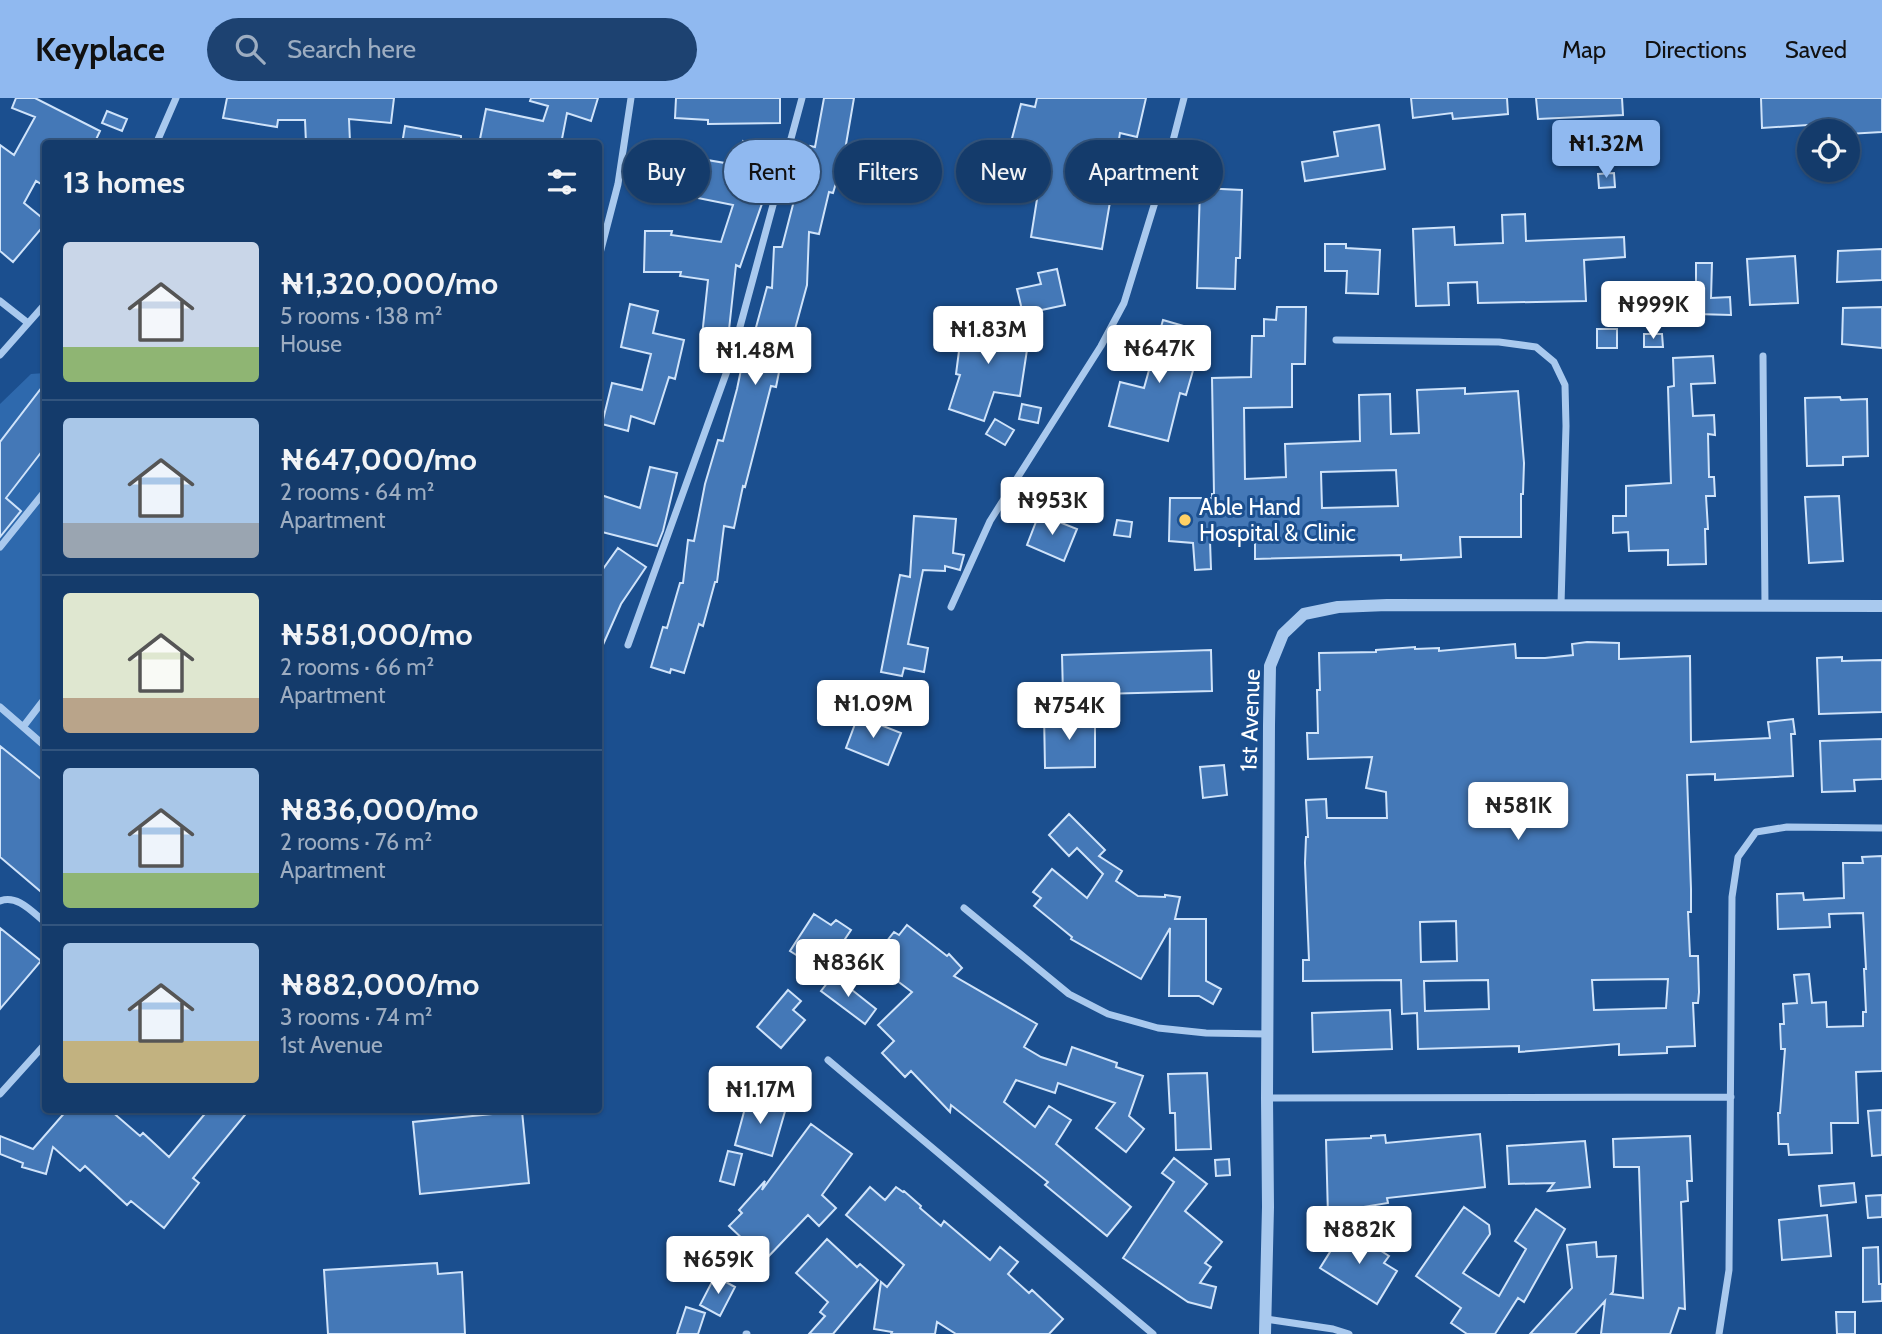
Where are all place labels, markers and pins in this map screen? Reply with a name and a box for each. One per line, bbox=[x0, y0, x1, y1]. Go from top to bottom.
pin: ₦1.32M bbox=[1549, 120, 1663, 180]
pin: ₦999K bbox=[1604, 282, 1702, 341]
pin: ₦1.83M bbox=[931, 306, 1045, 366]
pin: ₦647K bbox=[1110, 326, 1208, 385]
pin: ₦1.48M bbox=[698, 328, 812, 387]
pin: ₦953K bbox=[1003, 478, 1101, 537]
place label: Able Hand Hospital & Clinic bbox=[1199, 493, 1356, 547]
marker: Able Hand Hospital & Clinic bbox=[1177, 512, 1193, 528]
pin: ₦1.09M bbox=[816, 680, 930, 740]
pin: ₦754K bbox=[1020, 682, 1118, 742]
pin: ₦581K bbox=[1469, 782, 1567, 842]
pin: ₦836K bbox=[799, 940, 897, 999]
pin: ₦1.17M bbox=[703, 1066, 817, 1126]
pin: ₦882K bbox=[1310, 1206, 1408, 1266]
pin: ₦659K bbox=[669, 1236, 767, 1296]

